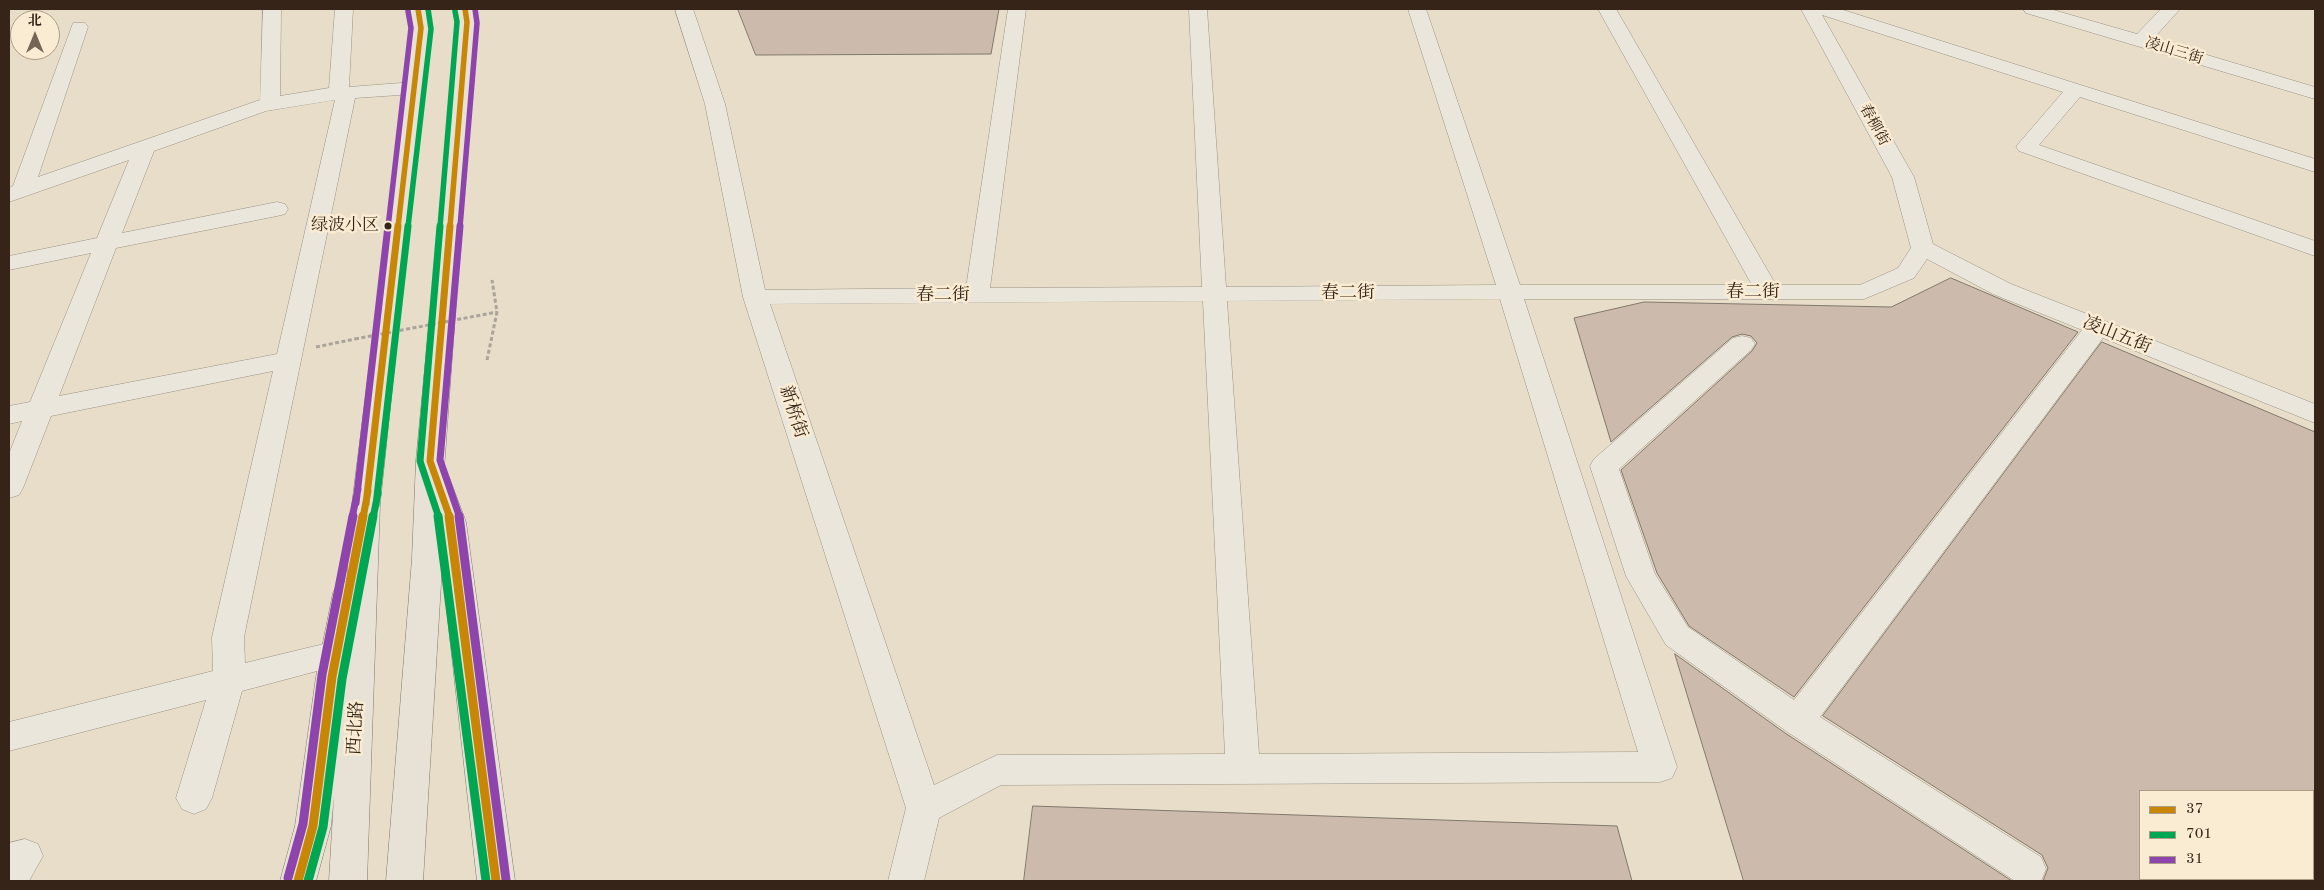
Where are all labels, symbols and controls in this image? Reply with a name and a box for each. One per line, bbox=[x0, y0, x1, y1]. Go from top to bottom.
north arrow bbox=[10, 10, 60, 60]
text: 北 bbox=[28, 14, 42, 28]
street label: 凌山三街 bbox=[2143, 34, 2205, 68]
street label: 春柳街 bbox=[1855, 101, 1893, 149]
place label: 绿波小区 bbox=[311, 216, 379, 236]
marker: 绿波小区 bbox=[383, 221, 393, 231]
street label: 春二街 bbox=[1726, 281, 1780, 303]
street label: 春二街 bbox=[1321, 282, 1375, 304]
street label: 春二街 bbox=[916, 284, 970, 306]
street label: 凌山五街 bbox=[2080, 312, 2154, 358]
street label: 新桥街 bbox=[774, 383, 812, 441]
street label: 西北路 bbox=[344, 700, 368, 756]
legend bbox=[2139, 790, 2314, 880]
text: 37 bbox=[2186, 802, 2203, 817]
text: 701 bbox=[2186, 827, 2212, 842]
text: 31 bbox=[2186, 852, 2203, 867]

